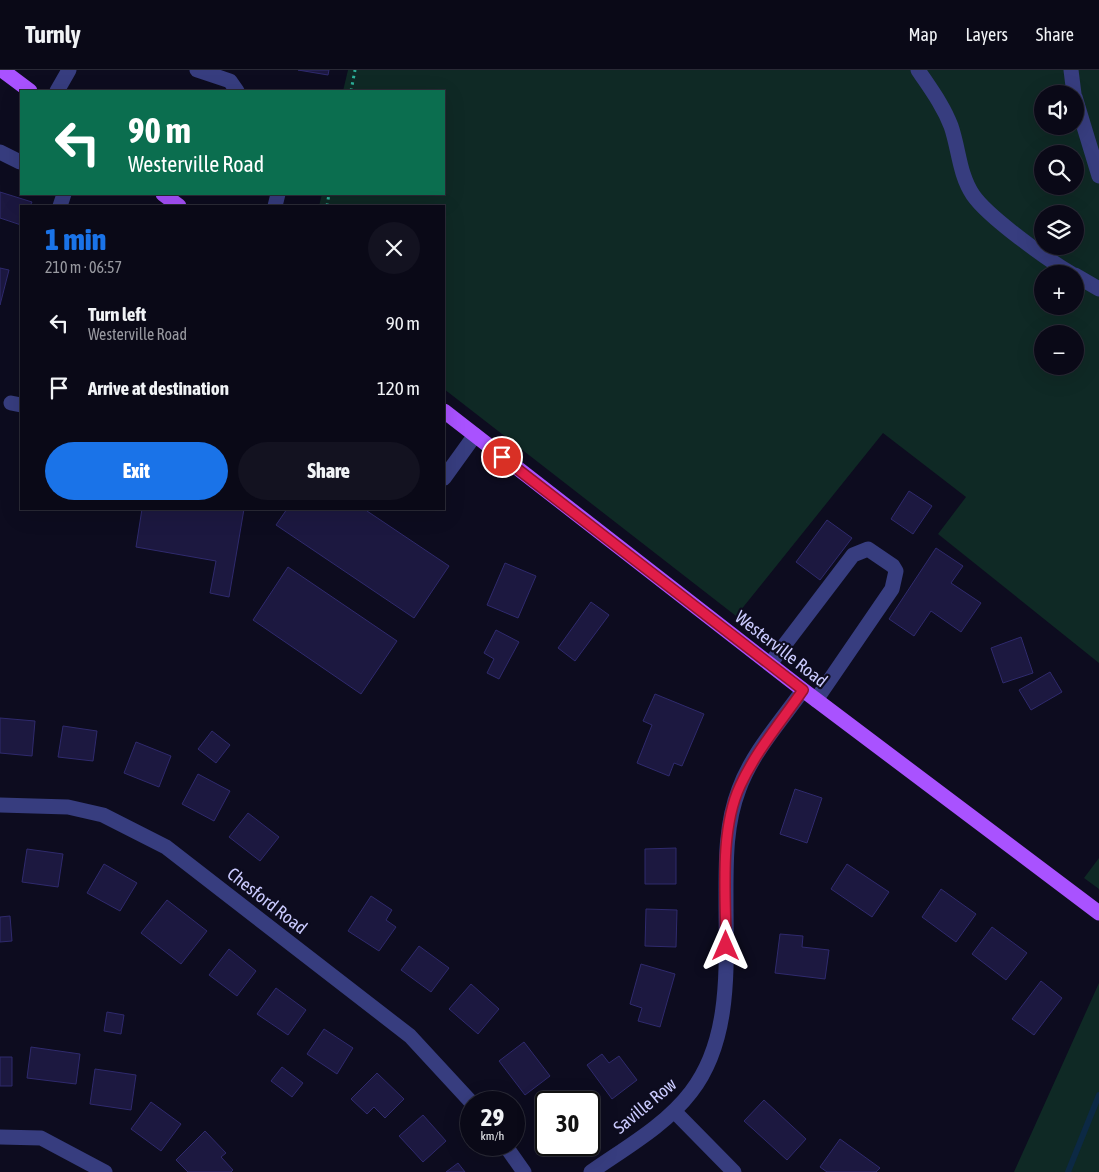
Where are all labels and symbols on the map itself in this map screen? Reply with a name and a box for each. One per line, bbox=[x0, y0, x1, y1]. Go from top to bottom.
pin bbox=[481, 436, 523, 478]
street label: Westerville Road bbox=[731, 606, 832, 691]
street label: Chesford Road bbox=[223, 863, 311, 938]
position arrow bbox=[699, 919, 751, 971]
street label: Saville Row bbox=[609, 1073, 681, 1138]
speed limit sign: 30 bbox=[535, 1091, 600, 1156]

